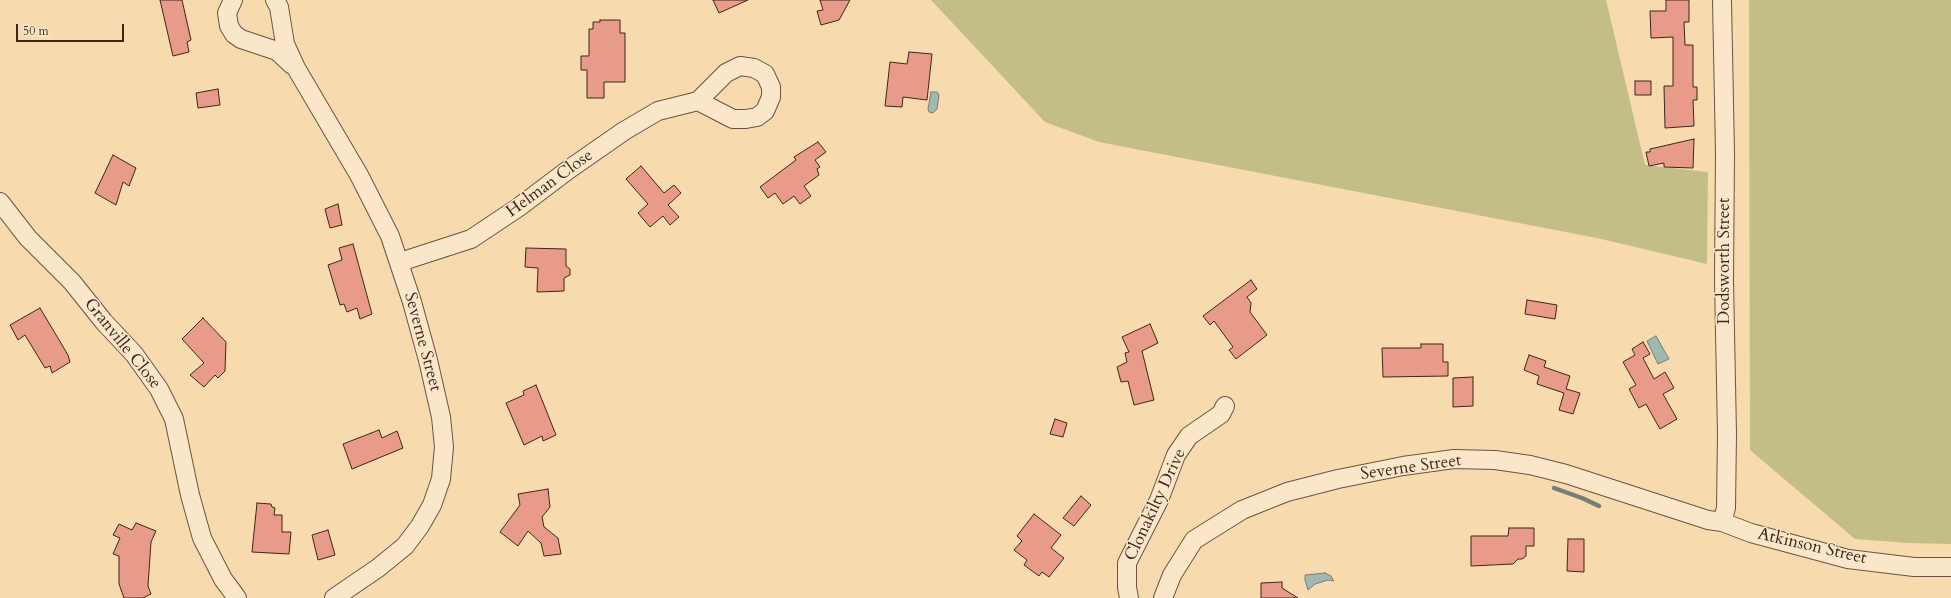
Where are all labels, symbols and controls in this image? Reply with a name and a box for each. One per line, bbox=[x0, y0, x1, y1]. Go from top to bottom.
scale bar bbox=[18, 16, 126, 42]
text: 50 m bbox=[23, 23, 49, 39]
street label: Helman Close bbox=[503, 146, 597, 222]
street label: Dodsworth Street bbox=[1715, 198, 1735, 324]
street label: Severne Street bbox=[399, 290, 445, 394]
street label: Granville Close bbox=[79, 294, 165, 394]
street label: Clonakilty Drive bbox=[1121, 446, 1191, 564]
street label: Severne Street bbox=[1359, 451, 1463, 485]
street label: Atkinson Street bbox=[1756, 525, 1868, 569]

